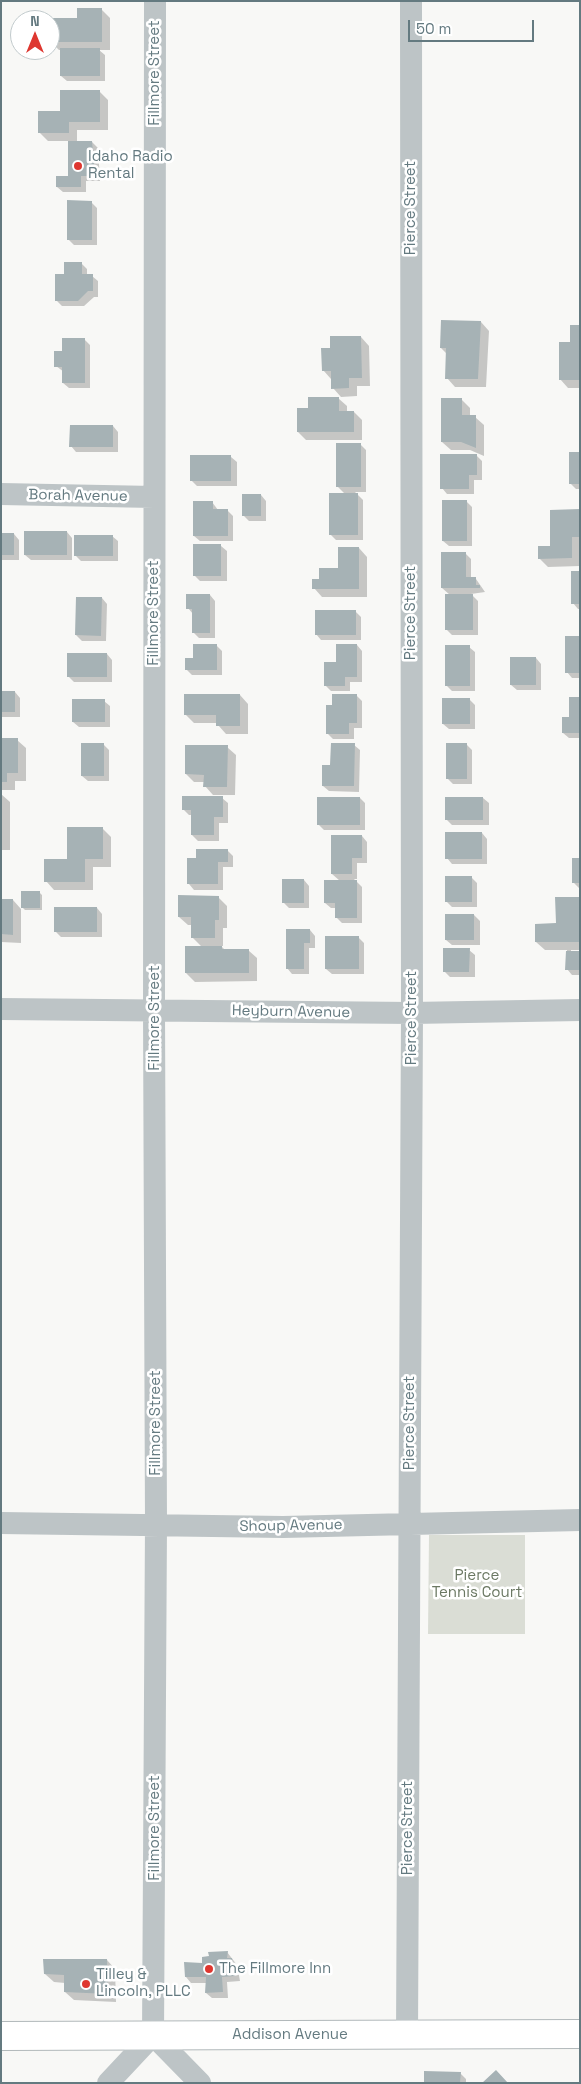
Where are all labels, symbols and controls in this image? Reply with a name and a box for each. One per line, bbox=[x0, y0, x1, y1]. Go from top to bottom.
north arrow bbox=[10, 10, 60, 60]
scale bar bbox=[411, 10, 537, 42]
text: N bbox=[30, 12, 40, 30]
text: 50 m bbox=[416, 19, 451, 38]
street label: Fillmore Street bbox=[146, 20, 164, 126]
place label: Idaho Radio Rental bbox=[88, 148, 173, 183]
marker: Idaho Radio Rental bbox=[72, 160, 84, 172]
street label: Pierce Street bbox=[402, 161, 420, 255]
street label: Borah Avenue bbox=[28, 486, 128, 506]
street label: Fillmore Street bbox=[145, 560, 163, 666]
street label: Pierce Street bbox=[402, 566, 420, 660]
street label: Fillmore Street bbox=[146, 965, 164, 1071]
street label: Pierce Street bbox=[403, 971, 421, 1065]
street label: Heyburn Avenue bbox=[232, 1002, 350, 1022]
street label: Fillmore Street bbox=[147, 1370, 165, 1476]
street label: Pierce Street bbox=[401, 1376, 419, 1470]
street label: Shoup Avenue bbox=[239, 1516, 343, 1536]
park label: Pierce Tennis Court bbox=[432, 1567, 522, 1602]
street label: Fillmore Street bbox=[146, 1775, 164, 1881]
street label: Pierce Street bbox=[399, 1781, 417, 1875]
place label: The Fillmore Inn bbox=[219, 1960, 331, 1978]
marker: The Fillmore Inn bbox=[203, 1963, 215, 1975]
place label: Tilley & Lincoln, PLLC bbox=[96, 1966, 191, 2001]
marker: Tilley & Lincoln, PLLC bbox=[80, 1978, 92, 1990]
street label: Addison Avenue bbox=[232, 2026, 348, 2044]

